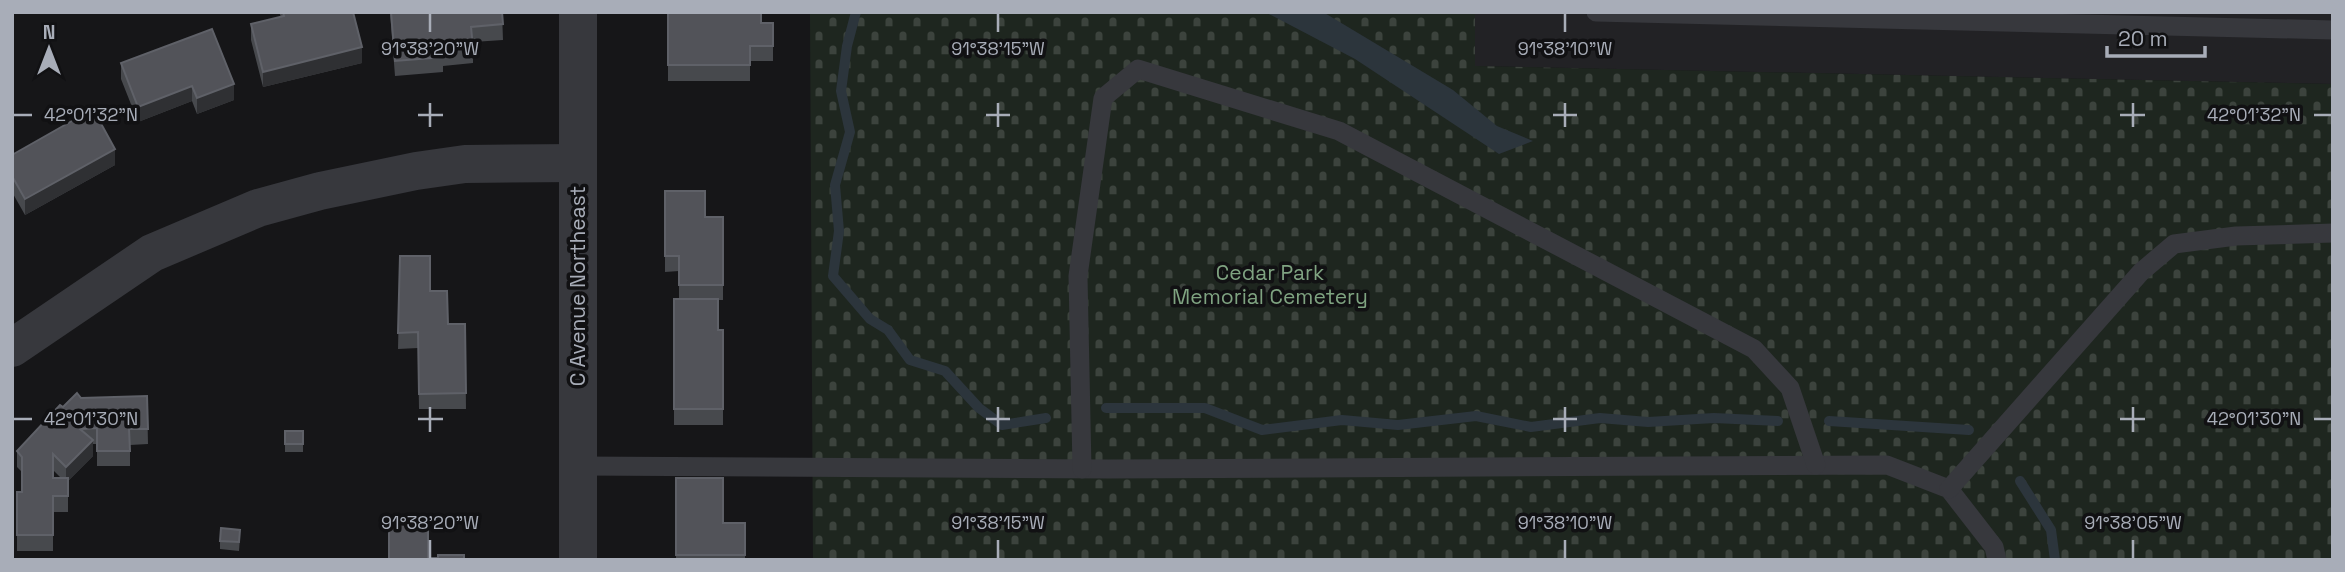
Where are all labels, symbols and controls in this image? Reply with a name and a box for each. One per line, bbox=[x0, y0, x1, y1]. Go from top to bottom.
north arrow bbox=[14, 14, 84, 84]
scale bar bbox=[2107, 14, 2205, 58]
text: N bbox=[43, 20, 55, 45]
text: 20 m bbox=[2118, 25, 2168, 52]
text: 91°38'20"W bbox=[381, 37, 479, 60]
text: 91°38'15"W bbox=[951, 37, 1045, 60]
text: 91°38'10"W bbox=[1518, 37, 1612, 60]
text: 42°01'32"N bbox=[44, 103, 138, 126]
text: 42°01'32"N bbox=[2207, 103, 2301, 126]
street label: C Avenue Northeast bbox=[564, 186, 591, 386]
park label: Cedar Park Memorial Cemetery bbox=[1172, 259, 1368, 310]
text: 42°01'30"N bbox=[44, 407, 138, 430]
text: 42°01'30"N bbox=[2207, 407, 2301, 430]
text: 91°38'20"W bbox=[381, 511, 479, 534]
text: 91°38'15"W bbox=[951, 511, 1045, 534]
text: 91°38'10"W bbox=[1518, 511, 1612, 534]
text: 91°38'05"W bbox=[2084, 511, 2182, 534]

